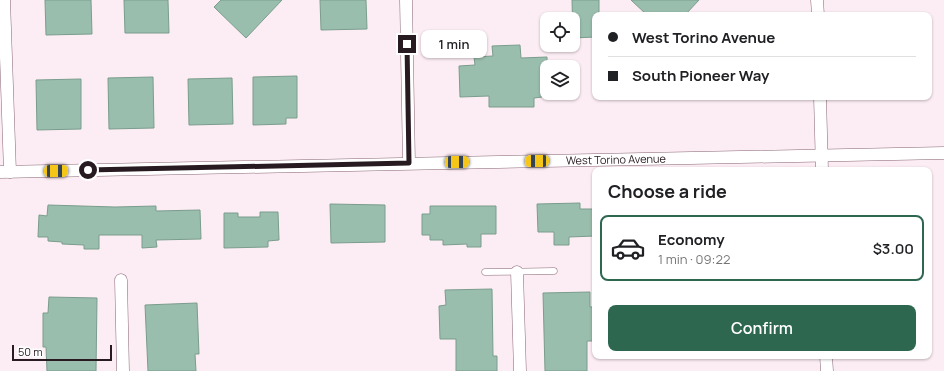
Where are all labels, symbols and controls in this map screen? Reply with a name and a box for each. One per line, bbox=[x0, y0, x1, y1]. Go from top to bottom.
map controls bbox=[540, 12, 580, 100]
button: locate bbox=[540, 12, 580, 52]
text: West Torino Avenue bbox=[632, 27, 775, 48]
callout: 1 min bbox=[421, 30, 487, 58]
route end bbox=[398, 35, 416, 53]
text: 1 min bbox=[439, 35, 470, 53]
button: layers bbox=[540, 60, 580, 100]
text: South Pioneer Way bbox=[632, 65, 769, 86]
street label: West Torino Avenue bbox=[566, 151, 667, 168]
car bbox=[525, 155, 549, 167]
car bbox=[445, 156, 469, 168]
route start bbox=[79, 161, 97, 179]
car bbox=[44, 165, 68, 177]
text: Choose a ride bbox=[608, 179, 727, 203]
text: Economy bbox=[658, 229, 725, 250]
icon: car bbox=[610, 230, 646, 266]
text: $3.00 bbox=[873, 238, 914, 259]
text: 1 min · 09:22 bbox=[658, 250, 730, 268]
button: Confirm bbox=[608, 305, 916, 351]
scale bar bbox=[12, 343, 112, 362]
text: 50 m bbox=[18, 344, 43, 359]

